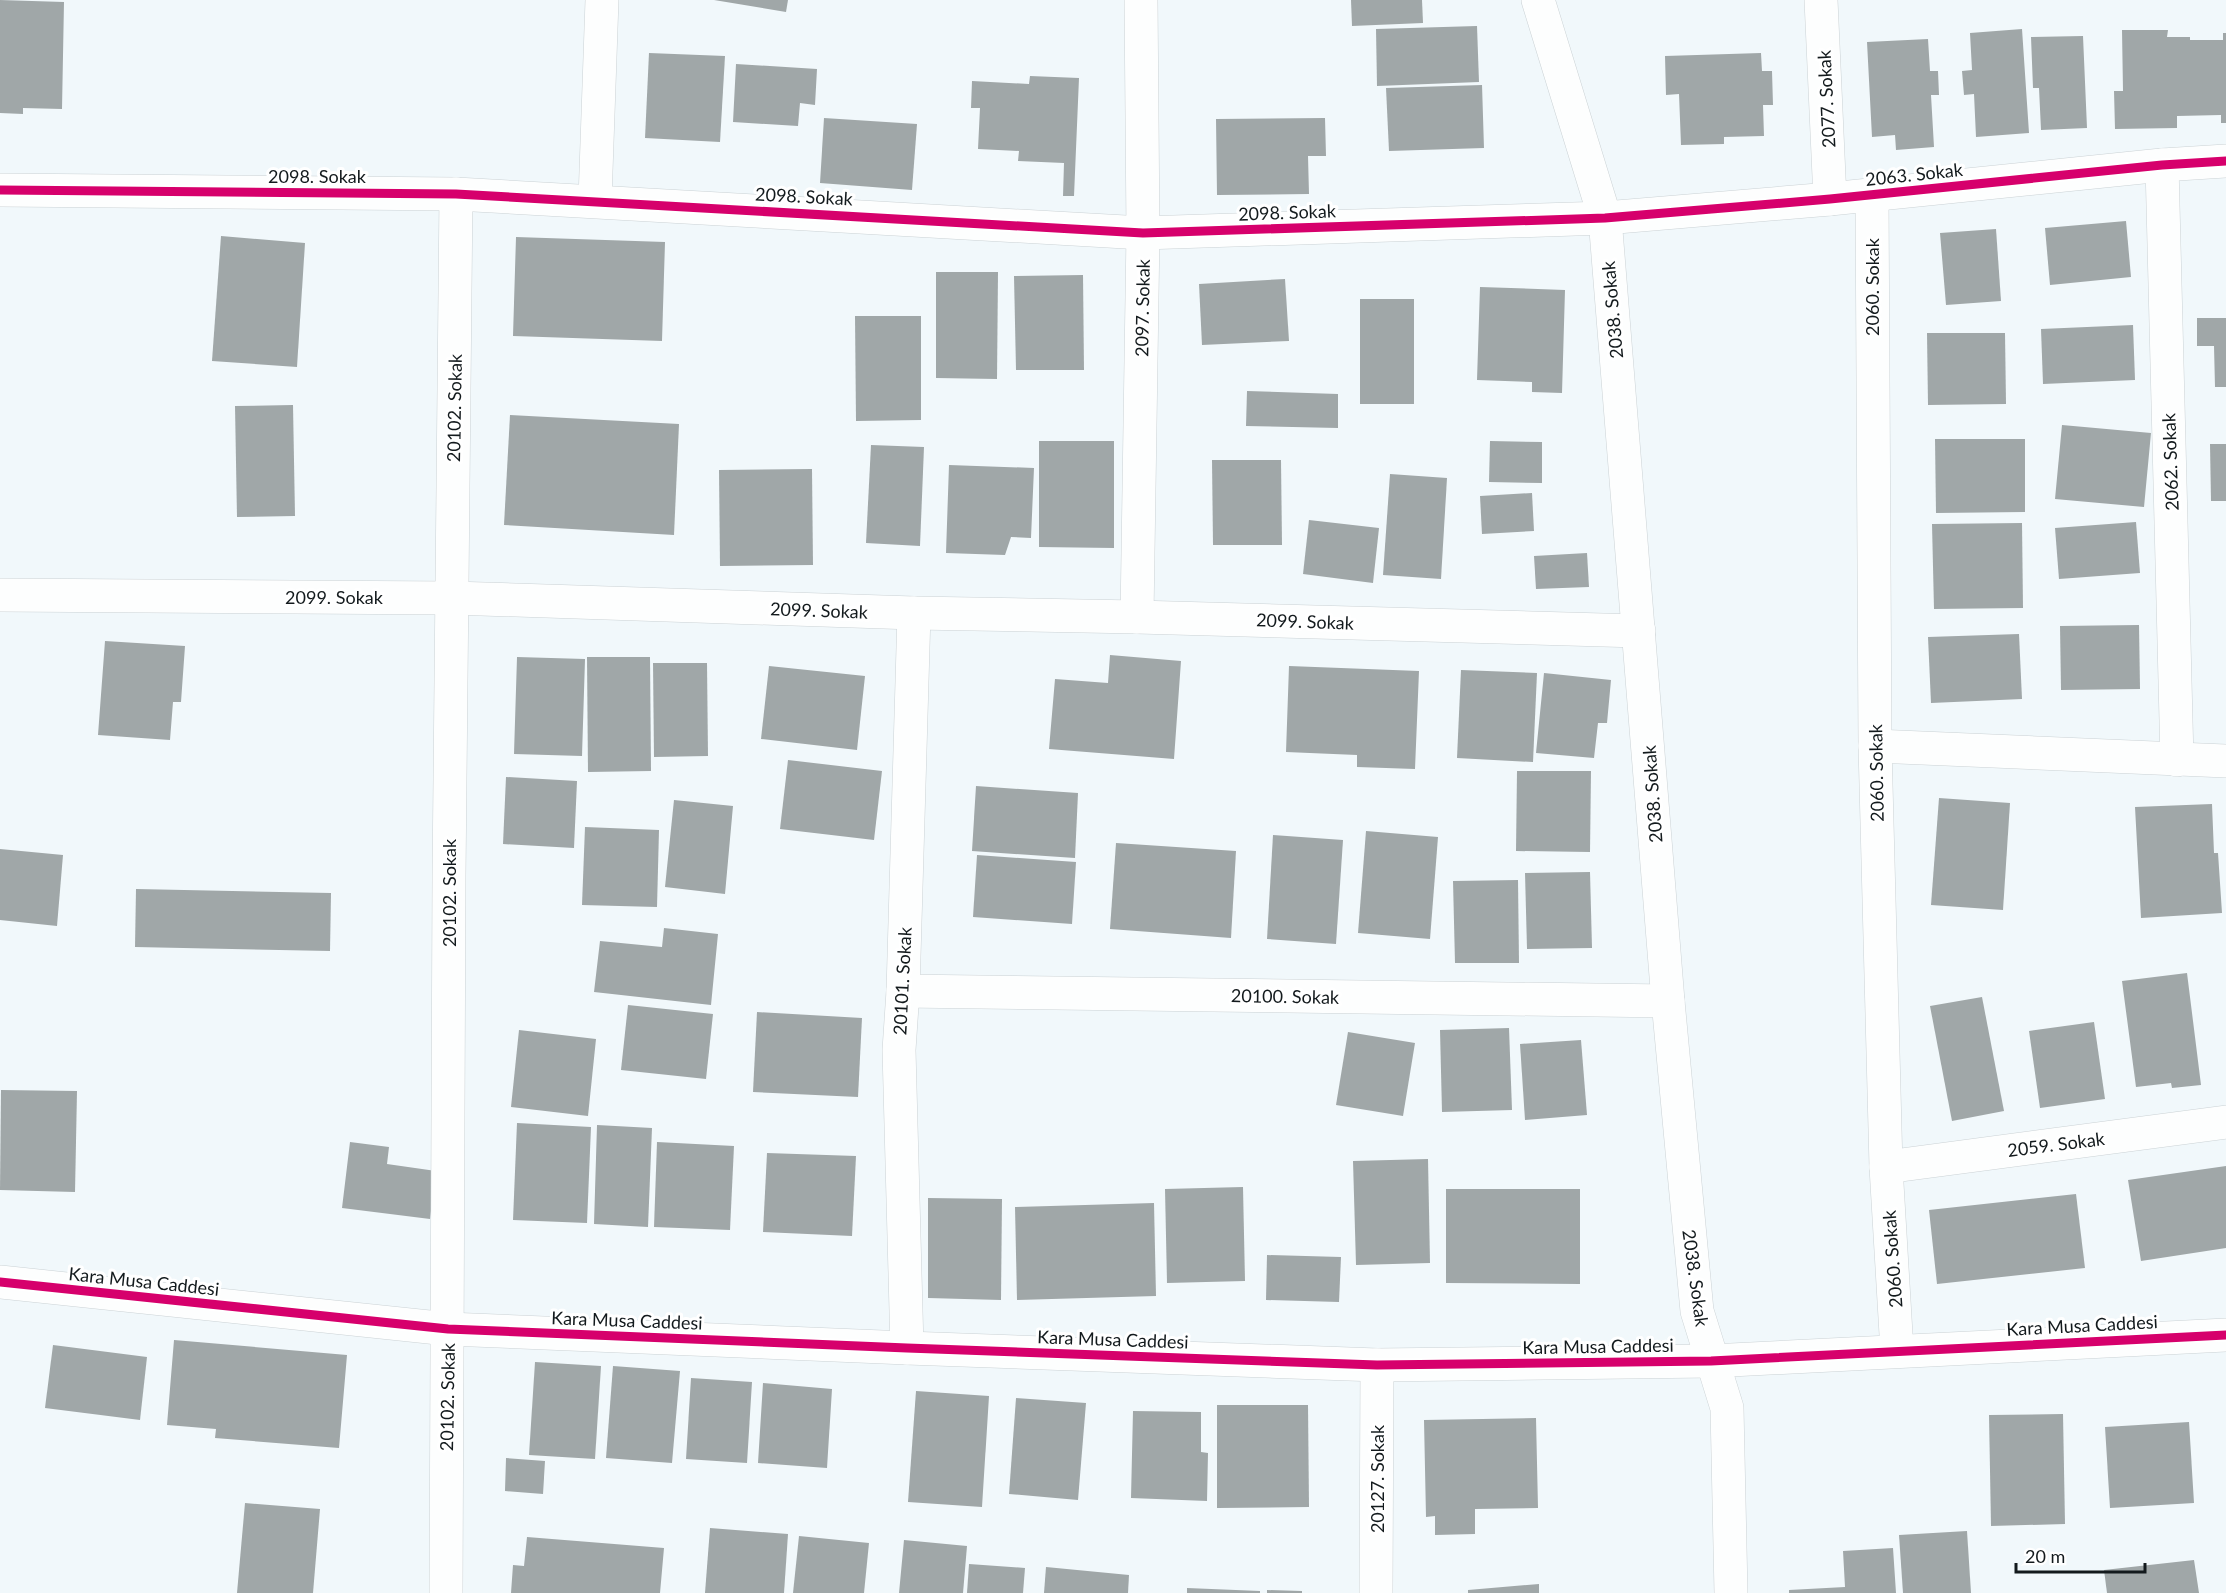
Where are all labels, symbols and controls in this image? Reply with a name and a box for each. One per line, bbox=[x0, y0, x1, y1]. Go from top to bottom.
street label: 2077. Sokak bbox=[1812, 49, 1840, 148]
street label: 2063. Sokak bbox=[1864, 158, 1965, 190]
street label: 2098. Sokak bbox=[268, 165, 367, 187]
street label: 2098. Sokak bbox=[755, 182, 854, 210]
street label: 2098. Sokak bbox=[1238, 199, 1337, 225]
street label: 2060. Sokak bbox=[1861, 237, 1883, 336]
street label: 2097. Sokak bbox=[1130, 258, 1154, 357]
street label: 2038. Sokak bbox=[1597, 259, 1627, 360]
street label: 20102. Sokak bbox=[442, 353, 466, 462]
street label: 2062. Sokak bbox=[2157, 412, 2183, 511]
street label: 2099. Sokak bbox=[285, 586, 384, 608]
street label: 2099. Sokak bbox=[770, 597, 869, 623]
street label: 2099. Sokak bbox=[1256, 608, 1355, 634]
street label: 2060. Sokak bbox=[1864, 723, 1888, 822]
street label: 2038. Sokak bbox=[1638, 744, 1666, 844]
street label: 20102. Sokak bbox=[438, 838, 460, 947]
street label: 20101. Sokak bbox=[888, 926, 916, 1036]
street label: 20100. Sokak bbox=[1231, 984, 1340, 1008]
street label: 2059. Sokak bbox=[2006, 1127, 2107, 1161]
street label: 2060. Sokak bbox=[1878, 1209, 1906, 1309]
street label: 2038. Sokak bbox=[1678, 1228, 1714, 1329]
street label: Kara Musa Caddesi bbox=[68, 1262, 220, 1300]
street label: Kara Musa Caddesi bbox=[551, 1306, 703, 1334]
street label: Kara Musa Caddesi bbox=[2006, 1310, 2158, 1340]
street label: Kara Musa Caddesi bbox=[1037, 1325, 1189, 1353]
street label: Kara Musa Caddesi bbox=[1522, 1334, 1674, 1358]
street label: 20102. Sokak bbox=[435, 1342, 459, 1451]
street label: 20127. Sokak bbox=[1366, 1424, 1388, 1533]
scale bar bbox=[2016, 1536, 2145, 1574]
text: 20 m bbox=[2025, 1545, 2065, 1567]

